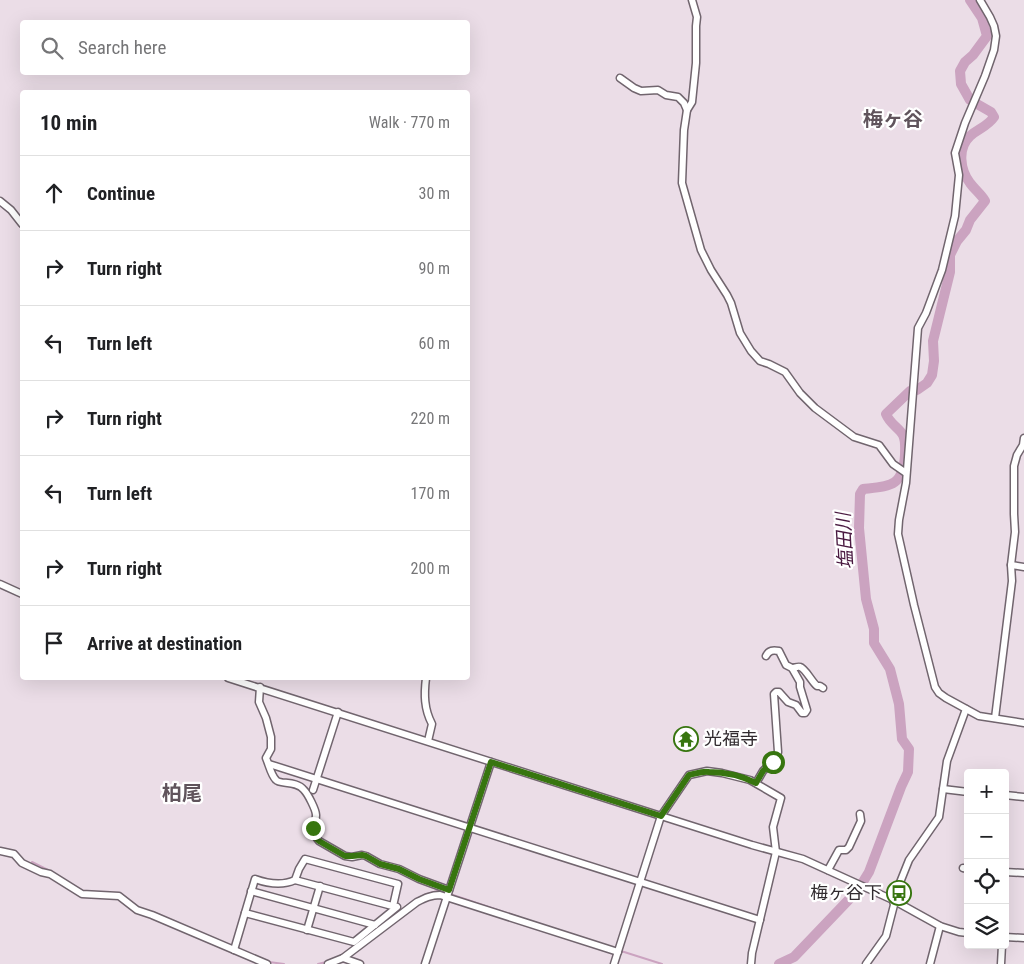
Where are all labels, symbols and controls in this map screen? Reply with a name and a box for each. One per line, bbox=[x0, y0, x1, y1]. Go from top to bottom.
search box bbox=[20, 20, 470, 75]
icon: search bbox=[38, 34, 66, 62]
text: Search here bbox=[78, 36, 166, 59]
district label: 梅ヶ谷 bbox=[863, 107, 923, 131]
text: 10 min bbox=[40, 111, 97, 135]
text: Walk · 770 m bbox=[369, 113, 450, 132]
icon: ahead bbox=[40, 179, 68, 207]
text: Continue bbox=[87, 182, 155, 205]
text: 30 m bbox=[418, 184, 450, 203]
icon: right bbox=[40, 254, 68, 282]
text: Turn right bbox=[87, 257, 162, 280]
text: 90 m bbox=[418, 259, 450, 278]
icon: left bbox=[40, 329, 68, 357]
text: Turn left bbox=[87, 332, 152, 355]
text: 60 m bbox=[418, 334, 450, 353]
icon: right bbox=[40, 404, 68, 432]
text: Turn right bbox=[87, 407, 162, 430]
text: 220 m bbox=[411, 409, 450, 428]
icon: left bbox=[40, 479, 68, 507]
text: Turn left bbox=[87, 482, 152, 505]
text: 170 m bbox=[411, 484, 450, 503]
water label: 塩田川 bbox=[831, 510, 857, 570]
icon: right bbox=[40, 554, 68, 582]
text: Turn right bbox=[87, 557, 162, 580]
text: 200 m bbox=[411, 559, 450, 578]
icon: arrive bbox=[40, 629, 68, 657]
text: Arrive at destination bbox=[87, 632, 242, 655]
temple icon: 光福寺 bbox=[673, 726, 699, 752]
place label: 光福寺 bbox=[704, 728, 758, 749]
route start bbox=[762, 751, 785, 774]
map controls bbox=[964, 769, 1009, 949]
button: + bbox=[964, 769, 1009, 814]
district label: 柏尾 bbox=[162, 781, 202, 805]
button: − bbox=[964, 814, 1009, 859]
route end bbox=[302, 817, 325, 840]
button: locate bbox=[964, 859, 1009, 904]
bus stop icon: 梅ヶ谷下 bbox=[886, 880, 912, 906]
place label: 梅ヶ谷下 bbox=[810, 882, 882, 903]
button: layers bbox=[964, 904, 1009, 949]

